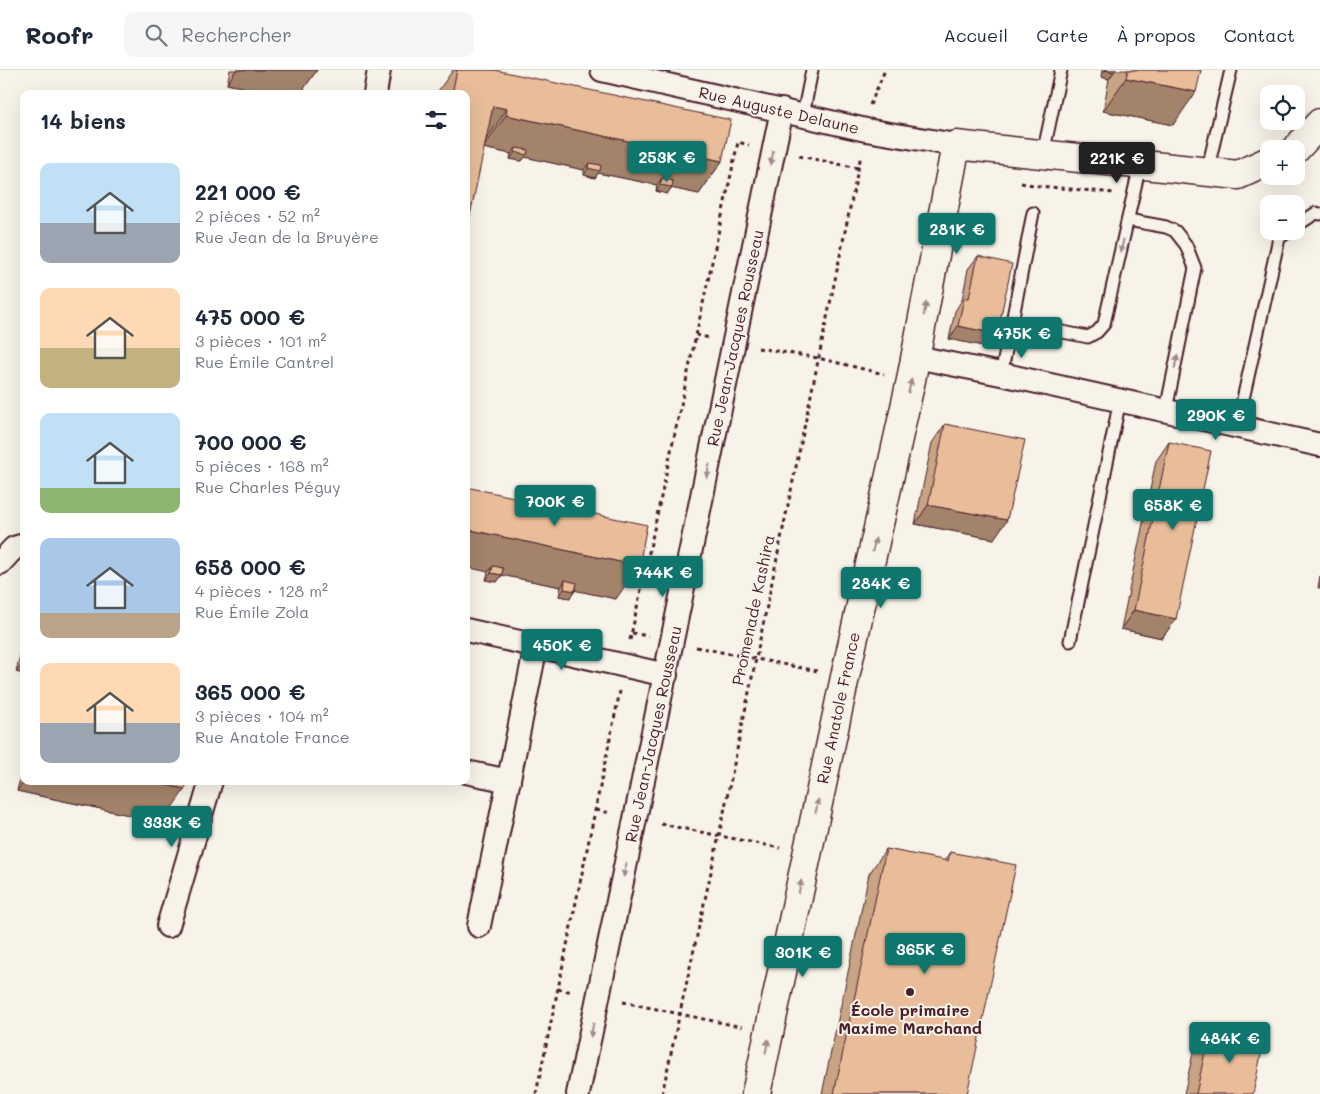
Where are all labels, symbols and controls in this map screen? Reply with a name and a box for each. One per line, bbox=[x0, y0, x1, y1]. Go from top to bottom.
search box bbox=[124, 12, 474, 57]
text: Roofr bbox=[25, 19, 94, 50]
icon: search bbox=[142, 21, 170, 49]
text: Rechercher bbox=[182, 22, 292, 47]
text: Accueil bbox=[943, 23, 1008, 47]
text: Carte bbox=[1036, 23, 1088, 47]
text: À propos bbox=[1116, 23, 1196, 47]
text: Contact bbox=[1224, 23, 1295, 47]
street label: Rue Auguste Delaune bbox=[697, 81, 861, 138]
map controls bbox=[1260, 85, 1305, 240]
button: locate bbox=[1260, 85, 1305, 130]
icon: filters bbox=[422, 106, 450, 134]
text: 14 biens bbox=[40, 107, 126, 134]
pin: 253K € bbox=[626, 140, 708, 183]
button: + bbox=[1260, 140, 1305, 185]
pin: 221K € bbox=[1076, 142, 1158, 184]
text: 253K € bbox=[638, 146, 696, 167]
text: 221K € bbox=[1090, 147, 1144, 168]
one-way arrow bbox=[767, 150, 775, 166]
text: 221 000 € bbox=[195, 178, 300, 205]
icon: home bbox=[80, 183, 140, 243]
button: − bbox=[1260, 195, 1305, 240]
text: 2 pièces · 52 m² bbox=[195, 205, 320, 226]
pin: 281K € bbox=[916, 212, 998, 255]
text: 281K € bbox=[929, 218, 985, 239]
text: Rue Jean de la Bruyère bbox=[195, 226, 379, 247]
street label: Rue Jean-Jacques Rousseau bbox=[701, 228, 768, 448]
one-way arrow bbox=[1118, 239, 1126, 254]
one-way arrow bbox=[921, 301, 929, 317]
text: 475 000 € bbox=[195, 303, 305, 330]
icon: home bbox=[80, 308, 140, 368]
pin: 475K € bbox=[981, 316, 1063, 359]
text: 475K € bbox=[993, 322, 1051, 343]
text: 3 pièces · 101 m² bbox=[195, 330, 327, 351]
text: Rue Émile Cantrel bbox=[195, 351, 334, 372]
one-way arrow bbox=[1173, 354, 1181, 370]
one-way arrow bbox=[906, 379, 914, 394]
pin: 290K € bbox=[1175, 398, 1257, 441]
text: 290K € bbox=[1187, 404, 1245, 425]
text: 700 000 € bbox=[195, 428, 306, 455]
icon: home bbox=[80, 433, 140, 493]
text: 5 pièces · 168 m² bbox=[195, 455, 329, 476]
one-way arrow bbox=[703, 464, 711, 480]
text: Rue Charles Péguy bbox=[195, 476, 341, 497]
pin: 700K € bbox=[514, 484, 596, 527]
pin: 658K € bbox=[1132, 488, 1214, 531]
text: 700K € bbox=[526, 490, 584, 511]
text: 658K € bbox=[1144, 494, 1202, 515]
street label: Promenade Kashira bbox=[726, 533, 779, 687]
one-way arrow bbox=[870, 537, 878, 552]
text: 658 000 € bbox=[195, 553, 306, 580]
pin: 744K € bbox=[622, 556, 704, 598]
icon: home bbox=[80, 558, 140, 618]
text: 744K € bbox=[634, 561, 692, 582]
pin: 284K € bbox=[840, 566, 922, 609]
text: 284K € bbox=[852, 572, 910, 593]
text: 4 pièces · 128 m² bbox=[195, 580, 328, 601]
text: Rue Émile Zola bbox=[195, 601, 309, 622]
street label: Rue Jean-Jacques Rousseau bbox=[619, 624, 686, 844]
pin: 450K € bbox=[521, 628, 603, 671]
street label: Rue Anatole France bbox=[811, 630, 864, 786]
text: 450K € bbox=[532, 634, 592, 655]
text: 365 000 € bbox=[195, 678, 305, 705]
icon: home bbox=[80, 683, 140, 743]
text: 3 pièces · 104 m² bbox=[195, 705, 329, 726]
text: Rue Anatole France bbox=[195, 726, 350, 747]
one-way arrow bbox=[813, 798, 821, 814]
pin: 333K € bbox=[131, 806, 213, 848]
text: 333K € bbox=[143, 811, 201, 832]
one-way arrow bbox=[621, 863, 629, 878]
one-way arrow bbox=[797, 879, 805, 895]
pin: 365K € bbox=[884, 932, 966, 975]
pin: 301K € bbox=[762, 936, 844, 978]
text: 365K € bbox=[896, 938, 954, 959]
text: 301K € bbox=[775, 941, 831, 962]
marker: École primaire Maxime Marchand bbox=[904, 986, 916, 998]
place label: École primaire Maxime Marchand bbox=[838, 999, 982, 1038]
one-way arrow bbox=[588, 1022, 596, 1037]
pin: 484K € bbox=[1189, 1022, 1271, 1064]
text: 484K € bbox=[1200, 1027, 1260, 1048]
one-way arrow bbox=[763, 1038, 771, 1054]

